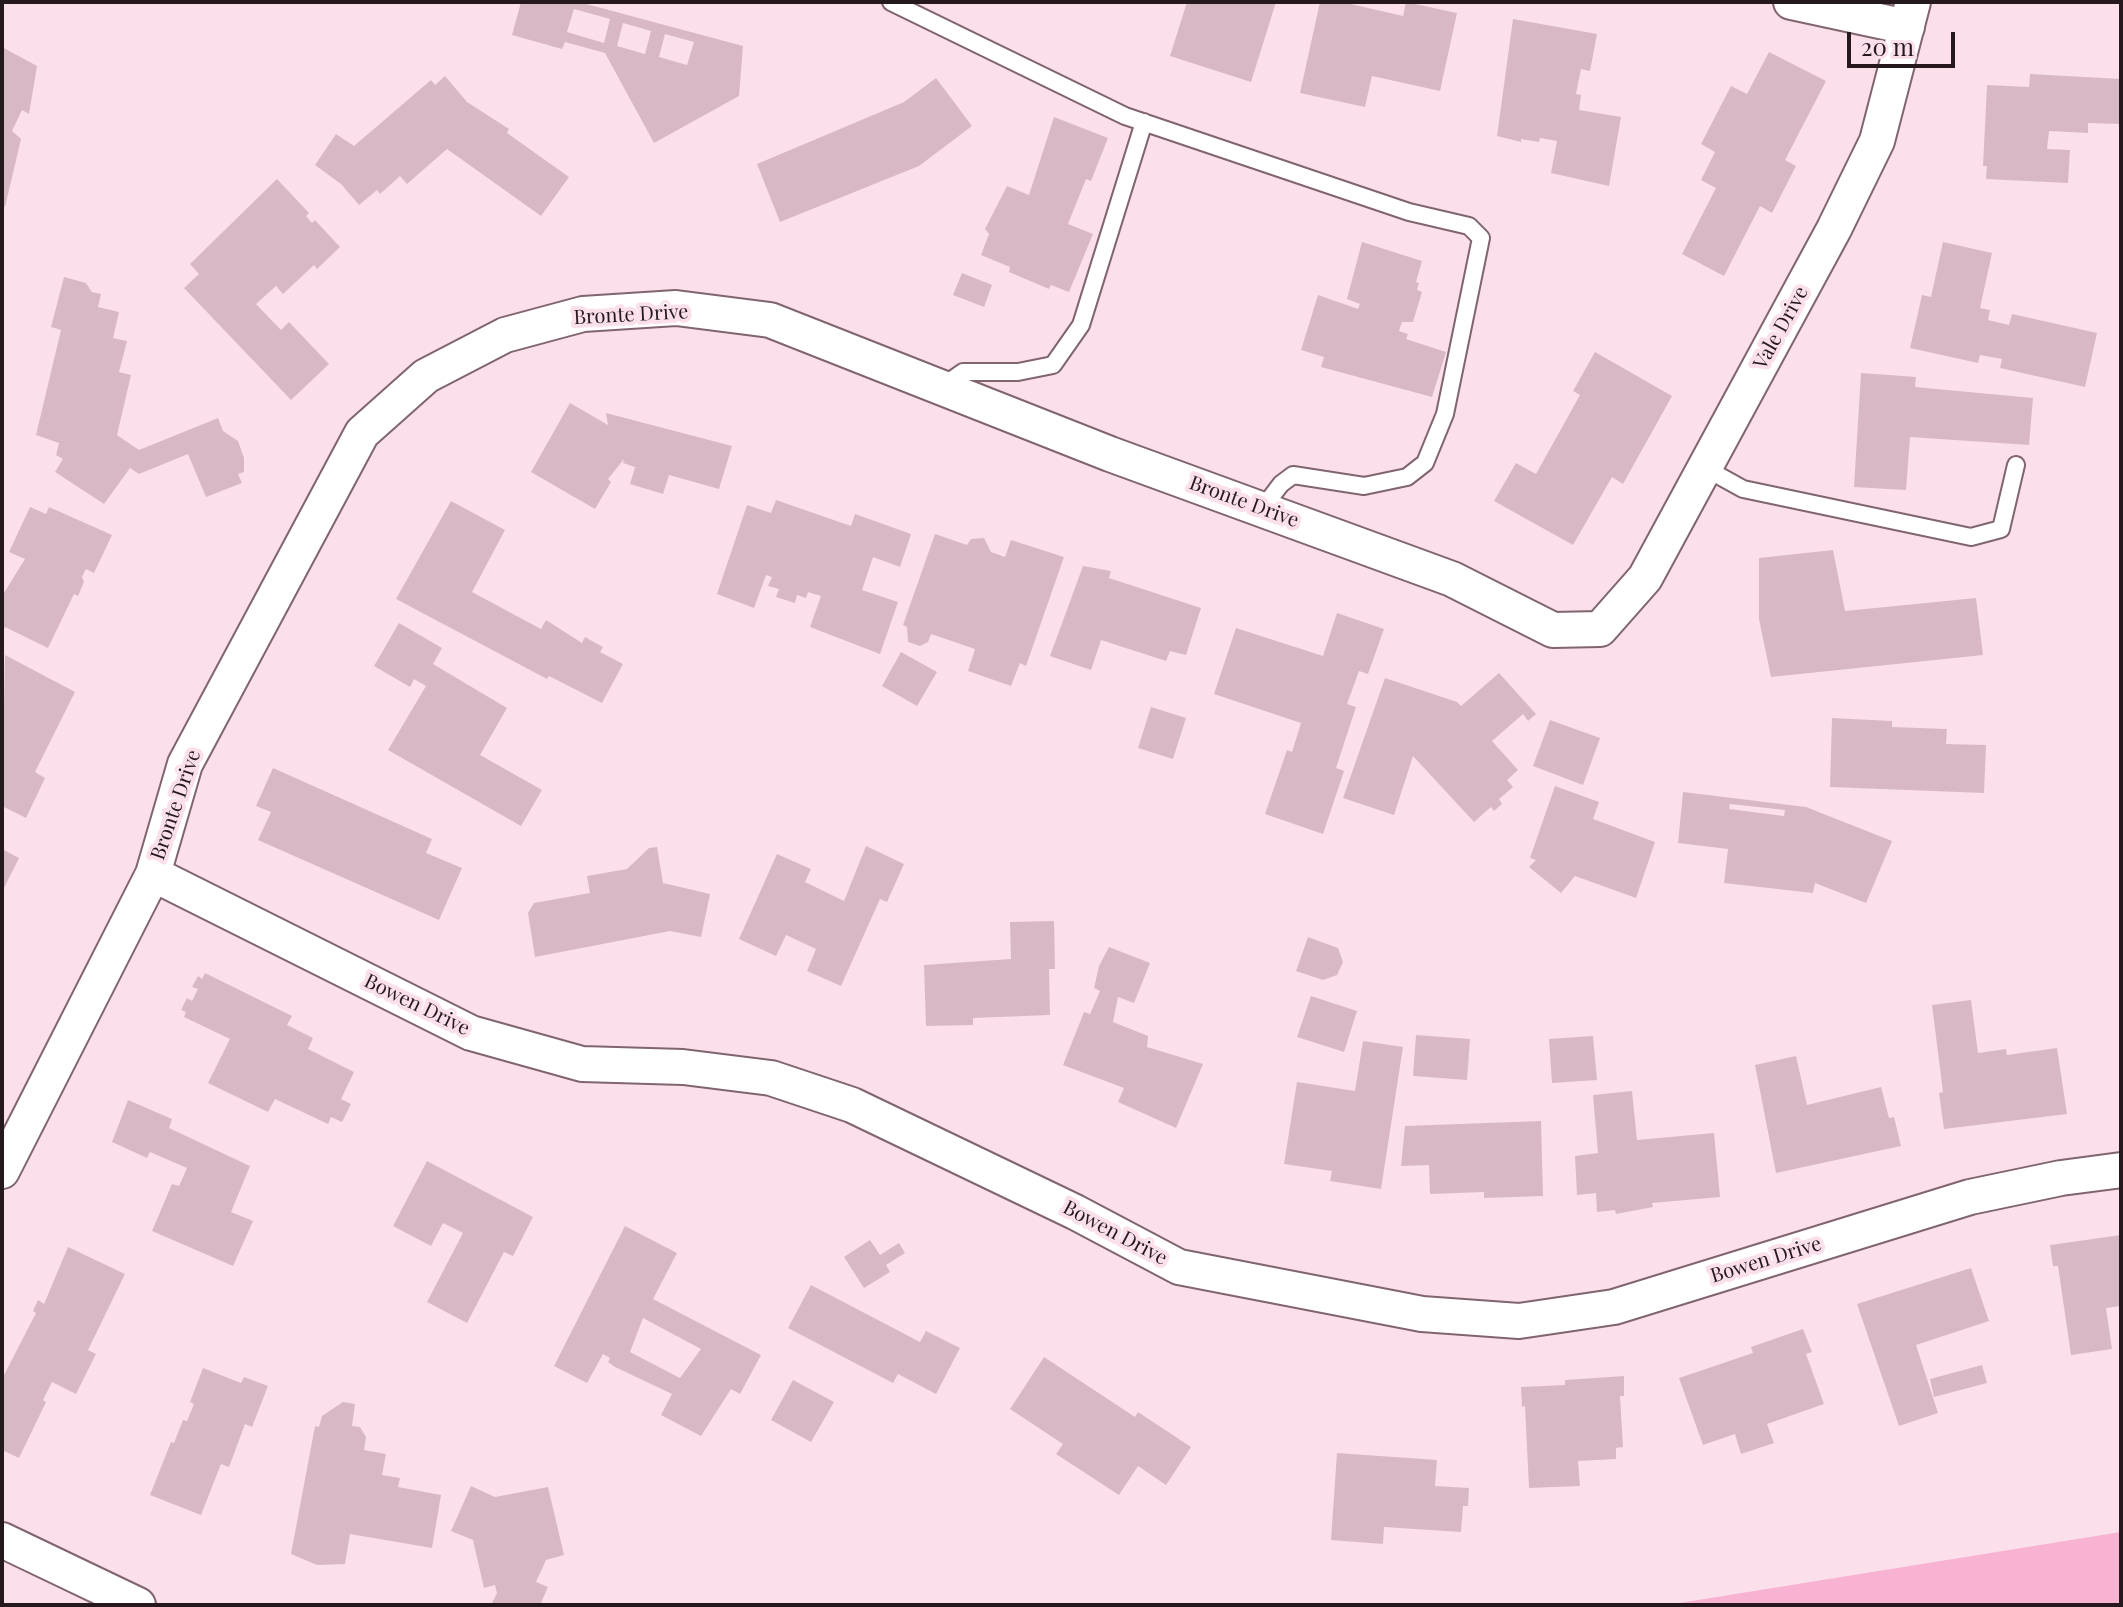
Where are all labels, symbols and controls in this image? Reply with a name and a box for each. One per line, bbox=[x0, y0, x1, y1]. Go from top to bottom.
scale bar bbox=[1851, 16, 1959, 66]
text: 20 m bbox=[1861, 30, 1914, 62]
street label: Vale Drive bbox=[1748, 282, 1814, 374]
street label: Bronte Drive bbox=[573, 300, 689, 330]
street label: Bronte Drive bbox=[1186, 471, 1302, 533]
street label: Bronte Drive bbox=[146, 747, 206, 863]
street label: Bowen Drive bbox=[360, 969, 474, 1041]
street label: Bowen Drive bbox=[1059, 1196, 1171, 1270]
street label: Bowen Drive bbox=[1708, 1232, 1824, 1288]

